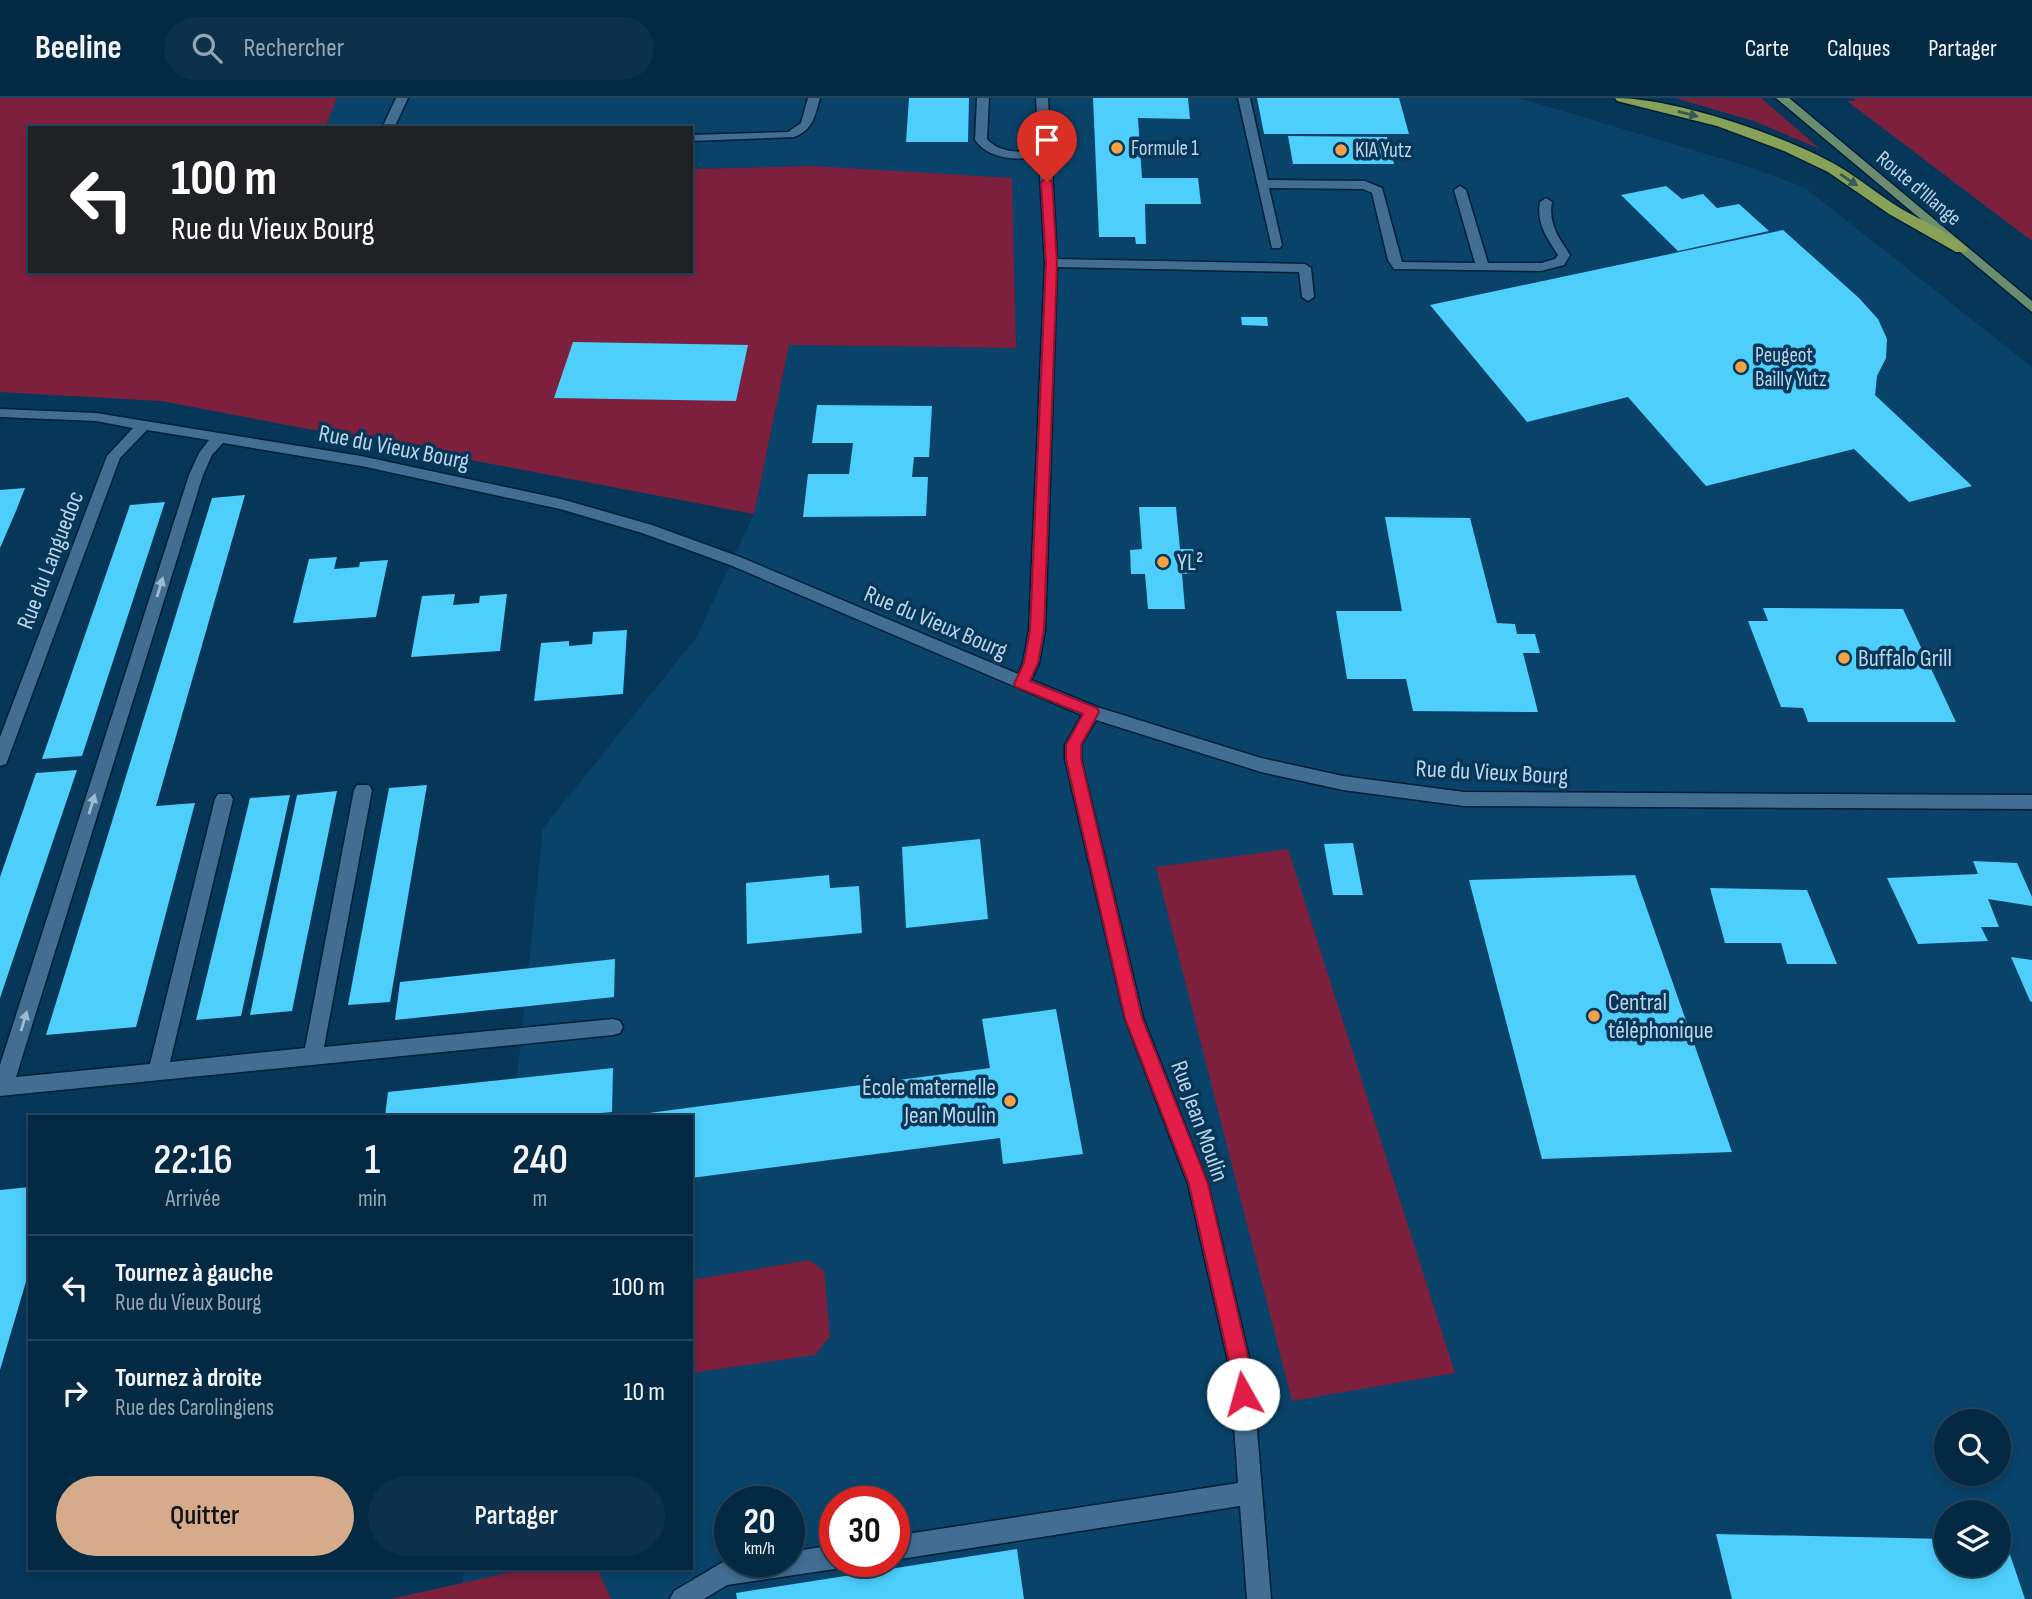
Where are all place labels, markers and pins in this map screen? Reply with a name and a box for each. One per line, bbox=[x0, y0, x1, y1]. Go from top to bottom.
pin bbox=[1017, 110, 1077, 182]
place label: Formule 1 bbox=[1131, 136, 1199, 161]
place label: KIA Yutz bbox=[1355, 138, 1412, 163]
marker: Formule 1 bbox=[1109, 140, 1125, 156]
marker: KIA Yutz bbox=[1333, 142, 1349, 158]
place label: Peugeot Bailly Yutz bbox=[1755, 343, 1827, 392]
marker: Peugeot Bailly Yutz bbox=[1733, 359, 1749, 375]
place label: YL² bbox=[1177, 548, 1203, 577]
marker: YL² bbox=[1155, 554, 1171, 570]
place label: Buffalo Grill bbox=[1858, 644, 1952, 673]
marker: Buffalo Grill bbox=[1836, 650, 1852, 666]
place label: Central téléphonique bbox=[1608, 988, 1713, 1045]
marker: Central téléphonique bbox=[1586, 1008, 1602, 1024]
place label: École maternelle Jean Moulin bbox=[862, 1073, 996, 1130]
marker: École maternelle Jean Moulin bbox=[1002, 1093, 1018, 1109]

